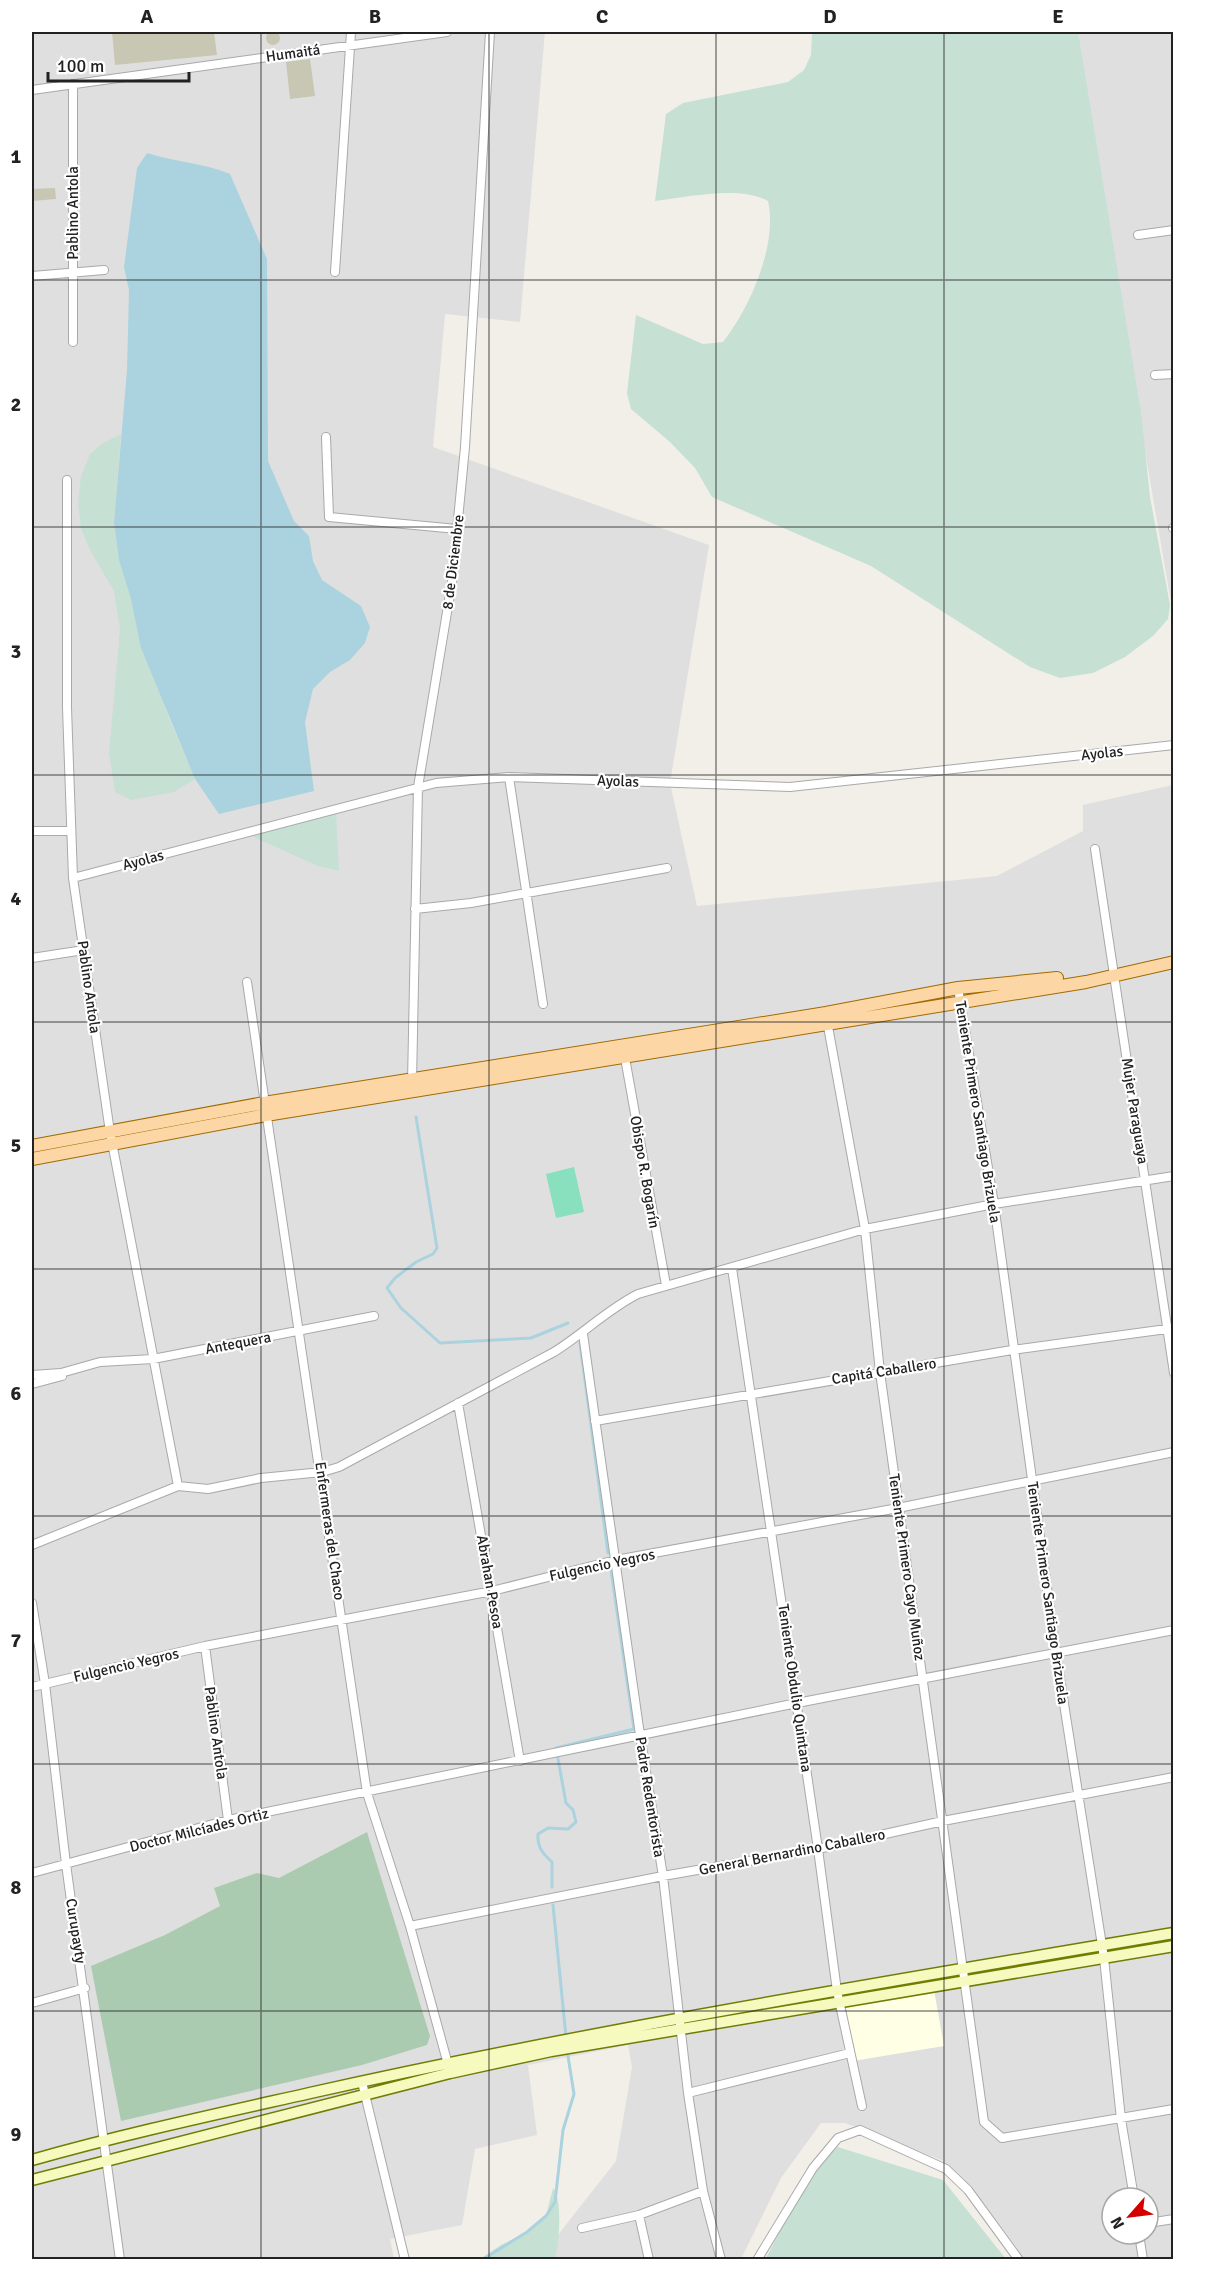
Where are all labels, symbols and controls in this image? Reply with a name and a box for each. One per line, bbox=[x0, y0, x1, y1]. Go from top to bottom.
text: A bbox=[141, 4, 154, 29]
text: B bbox=[369, 4, 381, 29]
text: C bbox=[596, 4, 608, 29]
text: D bbox=[823, 4, 837, 29]
text: E bbox=[1052, 4, 1064, 29]
street label: Humaitá bbox=[265, 40, 321, 66]
scale bar bbox=[48, 45, 189, 83]
text: 100 m bbox=[57, 55, 104, 77]
text: 1 bbox=[11, 144, 22, 169]
street label: Pablino Antola bbox=[64, 166, 82, 260]
text: 2 bbox=[11, 392, 21, 417]
street label: 8 de Diciembre bbox=[438, 514, 468, 610]
text: 3 bbox=[11, 639, 21, 664]
street label: Ayolas bbox=[1080, 742, 1124, 764]
street label: Ayolas bbox=[597, 771, 640, 791]
street label: Ayolas bbox=[120, 846, 166, 874]
text: 4 bbox=[11, 886, 22, 911]
street label: Pablino Antola bbox=[74, 939, 104, 1035]
street label: Teniente Primero Santiago Brizuela bbox=[952, 1000, 1004, 1224]
street label: Mujer Paraguaya bbox=[1118, 1057, 1152, 1165]
street label: Obispo R. Bogarín bbox=[626, 1114, 664, 1230]
text: 5 bbox=[11, 1133, 21, 1158]
street label: Antequera bbox=[204, 1328, 272, 1358]
street label: Capitá Caballero bbox=[830, 1354, 938, 1388]
text: 6 bbox=[11, 1381, 22, 1406]
street label: Enfermeras del Chaco bbox=[311, 1461, 349, 1602]
street label: Teniente Primero Cayo Muñoz bbox=[885, 1472, 929, 1662]
street label: Teniente Primero Santiago Brizuela bbox=[1023, 1481, 1073, 1705]
street label: Abrahan Pesoa bbox=[473, 1534, 507, 1630]
street label: Fulgencio Yegros bbox=[547, 1545, 657, 1585]
street label: Teniente Obdulio Quintana bbox=[774, 1603, 816, 1773]
text: 7 bbox=[11, 1628, 22, 1653]
street label: Fulgencio Yegros bbox=[72, 1644, 181, 1686]
street label: Pablino Antola bbox=[201, 1685, 231, 1781]
street label: Padre Redentorista bbox=[632, 1735, 668, 1859]
street label: Doctor Milcíades Ortiz bbox=[128, 1804, 271, 1856]
street label: General Bernardino Caballero bbox=[697, 1825, 887, 1879]
text: 8 bbox=[11, 1875, 22, 1900]
street label: Curupayty bbox=[62, 1897, 90, 1965]
text: 9 bbox=[11, 2122, 22, 2147]
north arrow bbox=[1100, 2186, 1160, 2246]
text: N bbox=[1106, 2213, 1129, 2232]

